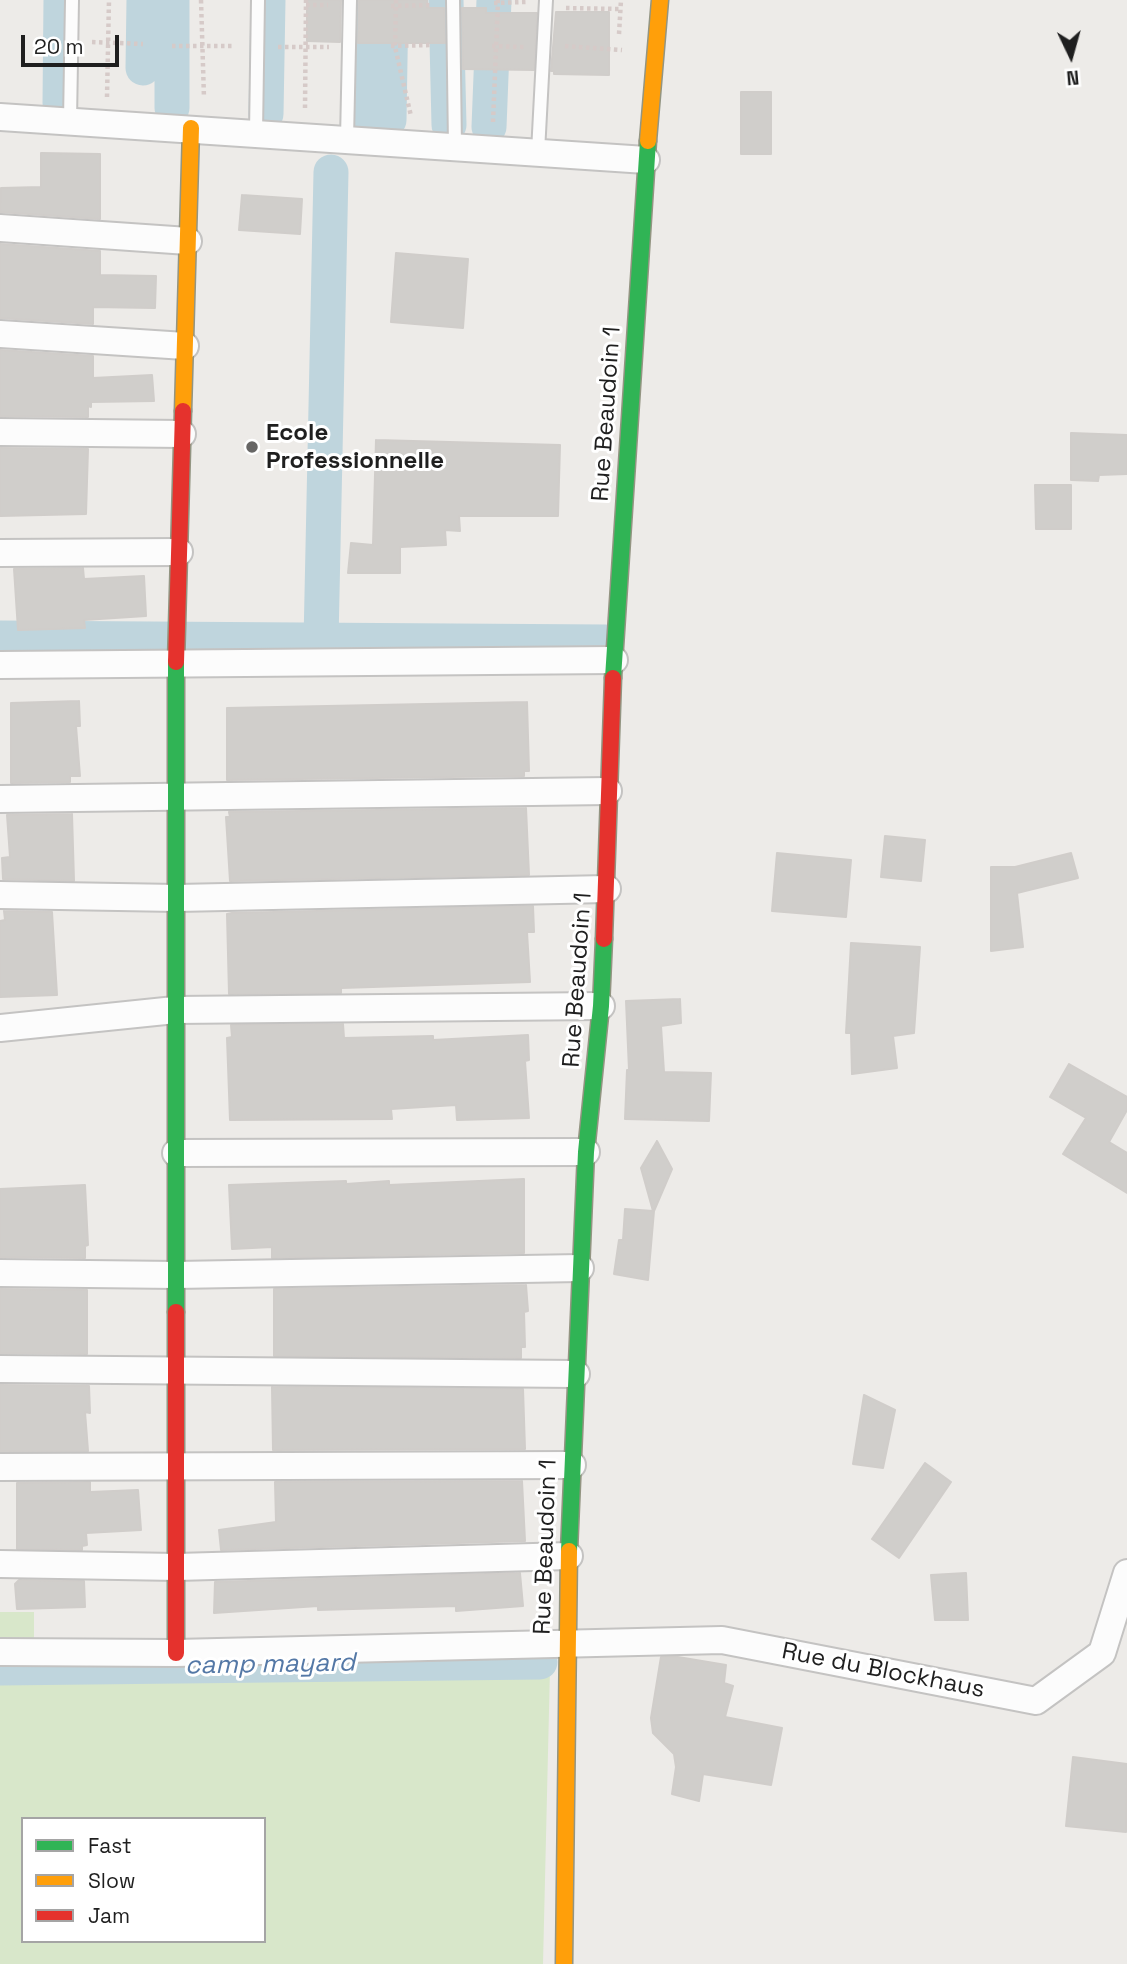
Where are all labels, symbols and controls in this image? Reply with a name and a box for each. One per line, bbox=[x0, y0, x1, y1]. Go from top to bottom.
scale bar bbox=[24, 21, 122, 65]
north arrow bbox=[1036, 21, 1106, 91]
text: 20 m bbox=[34, 33, 84, 60]
text: N bbox=[1065, 64, 1080, 90]
street label: Rue Beaudoin 1 bbox=[587, 325, 627, 503]
place label: Ecole Professionnelle bbox=[266, 419, 444, 475]
marker: Ecole Professionnelle bbox=[244, 439, 260, 455]
street label: Rue Beaudoin 1 bbox=[558, 891, 598, 1069]
street label: Rue Beaudoin 1 bbox=[529, 1459, 563, 1635]
street label: Rue du Blockhaus bbox=[779, 1637, 987, 1705]
water label: camp mayard bbox=[185, 1648, 355, 1682]
legend bbox=[21, 1817, 266, 1943]
text: Fast bbox=[88, 1832, 132, 1859]
text: Slow bbox=[88, 1867, 136, 1894]
text: Jam bbox=[88, 1902, 130, 1929]

